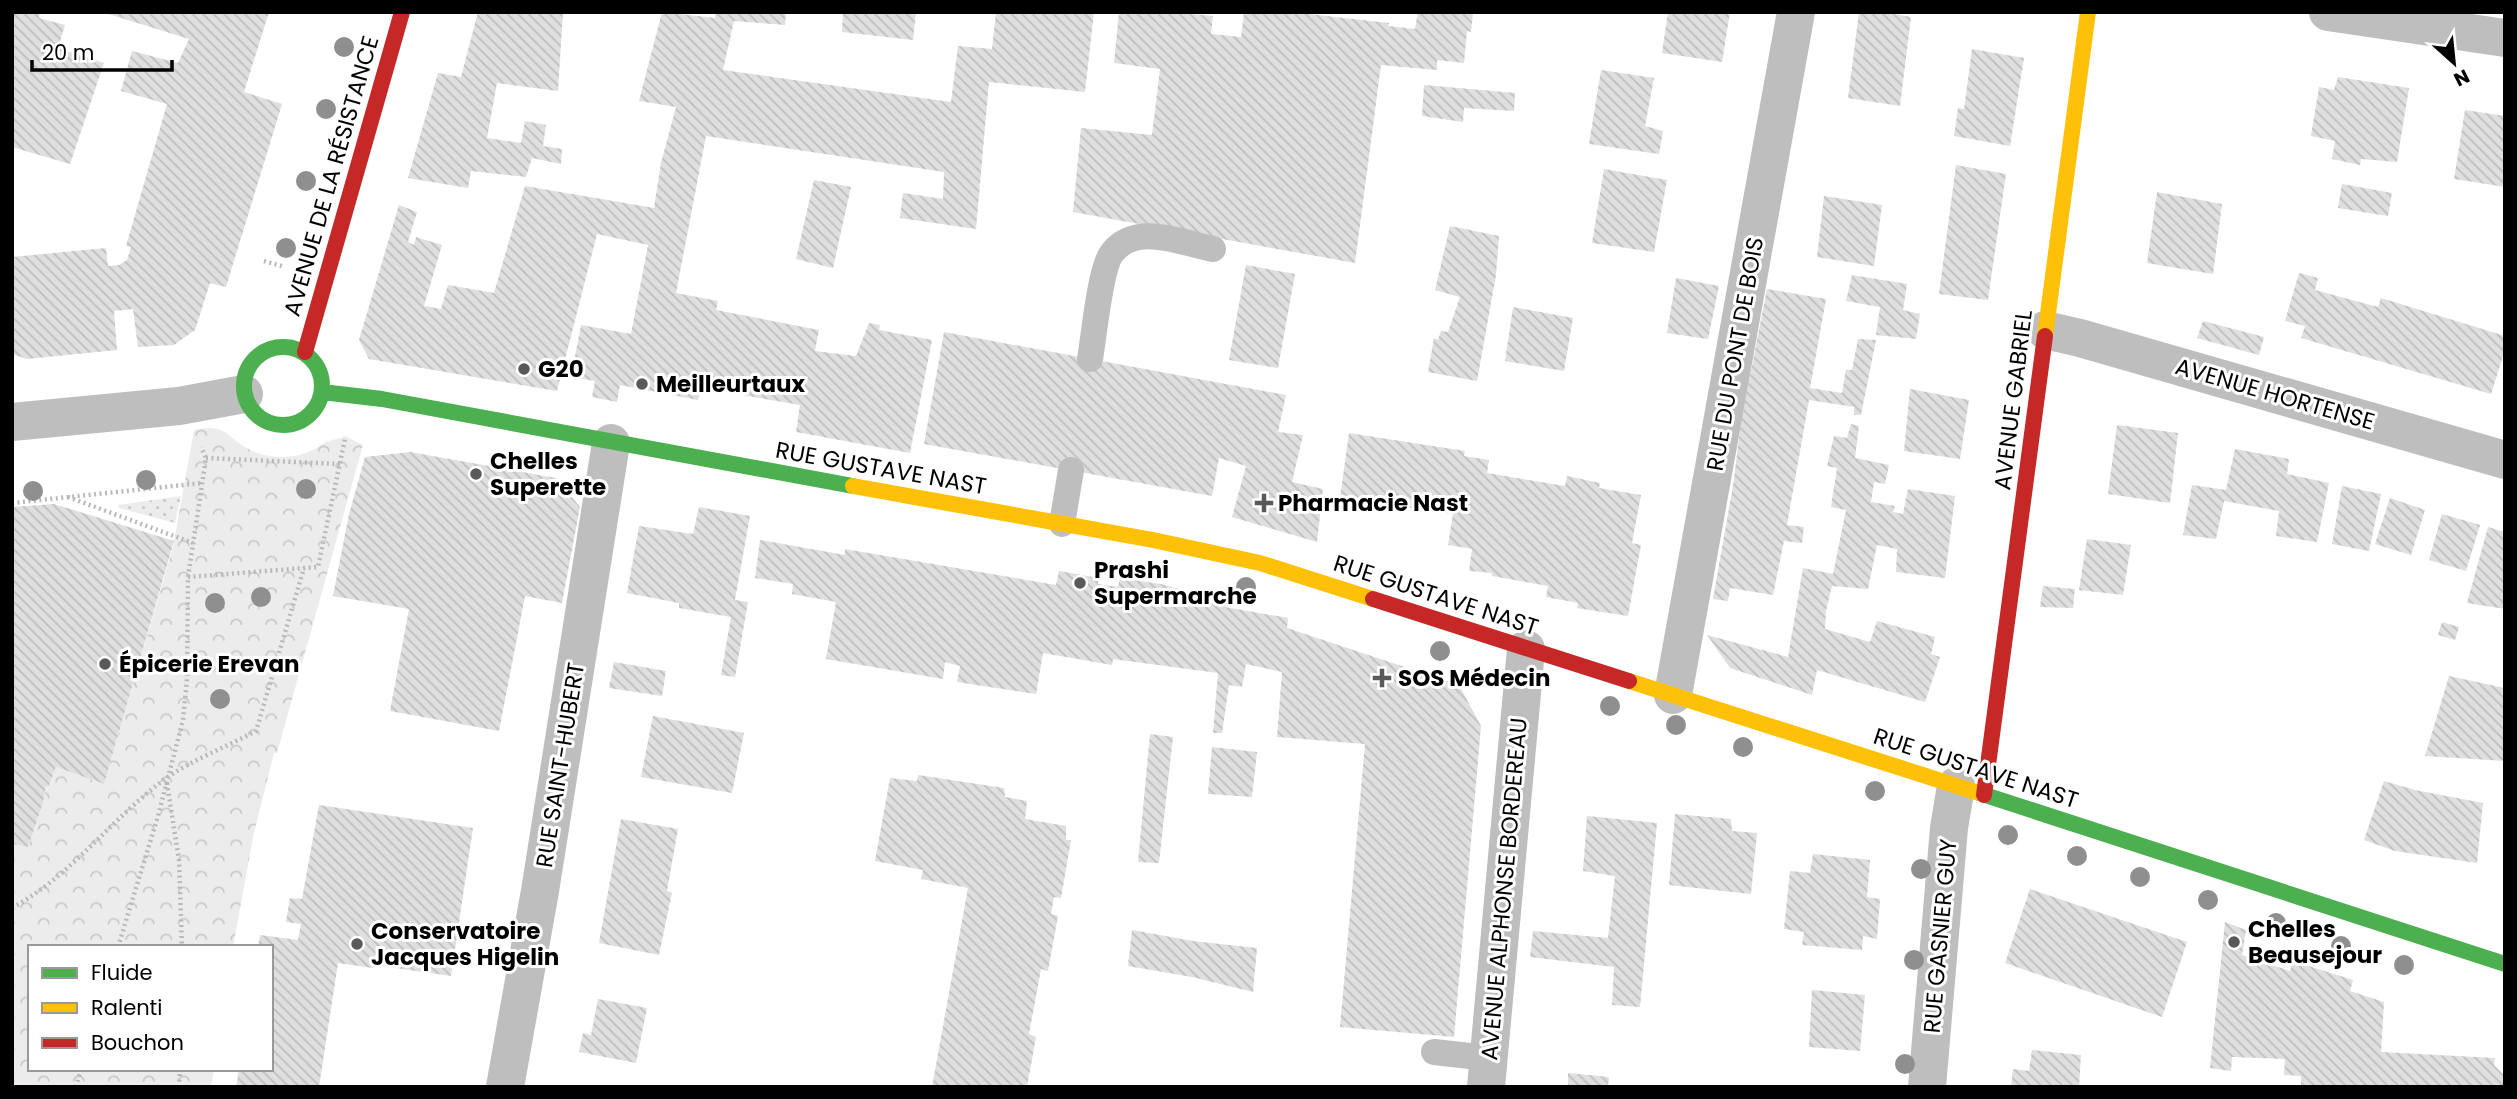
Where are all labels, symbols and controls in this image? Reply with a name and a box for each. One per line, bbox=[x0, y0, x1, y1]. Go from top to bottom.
scale bar bbox=[32, 28, 172, 72]
north arrow bbox=[2419, 28, 2489, 98]
street label: AVENUE DE LA RÉSISTANCE bbox=[276, 32, 386, 320]
text: 20 m bbox=[42, 38, 95, 67]
text: N bbox=[2449, 62, 2474, 93]
street label: RUE DU PONT DE BOIS bbox=[1699, 234, 1771, 474]
street label: AVENUE GABRIEL bbox=[1986, 308, 2040, 492]
street label: AVENUE HORTENSE bbox=[2171, 350, 2379, 438]
place label: G20 bbox=[538, 353, 584, 385]
marker: G20 bbox=[516, 361, 532, 377]
place label: Meilleurtaux bbox=[656, 368, 806, 400]
marker: Meilleurtaux bbox=[634, 376, 650, 392]
street label: RUE GUSTAVE NAST bbox=[773, 434, 989, 502]
place label: Chelles Superette bbox=[490, 445, 606, 503]
marker: Chelles Superette bbox=[468, 466, 484, 482]
place label: Pharmacie Nast bbox=[1278, 487, 1468, 519]
marker: Pharmacie Nast bbox=[1256, 495, 1272, 511]
street label: RUE GUSTAVE NAST bbox=[1330, 547, 1542, 643]
place label: Prashi Supermarche bbox=[1094, 554, 1257, 612]
marker: Prashi Supermarche bbox=[1072, 575, 1088, 591]
place label: Épicerie Erevan bbox=[119, 648, 300, 680]
marker: Épicerie Erevan bbox=[97, 656, 113, 672]
street label: RUE SAINT-HUBERT bbox=[528, 660, 592, 870]
place label: SOS Médecin bbox=[1398, 662, 1551, 694]
marker: SOS Médecin bbox=[1372, 668, 1392, 688]
street label: AVENUE ALPHONSE BORDEREAU bbox=[1473, 716, 1535, 1062]
street label: RUE GUSTAVE NAST bbox=[1870, 720, 2082, 816]
street label: RUE GASNIER GUY bbox=[1916, 837, 1964, 1035]
place label: Chelles Beausejour bbox=[2248, 913, 2382, 971]
place label: Conservatoire Jacques Higelin bbox=[371, 915, 559, 973]
marker: Chelles Beausejour bbox=[2226, 934, 2242, 950]
marker: Conservatoire Jacques Higelin bbox=[349, 936, 365, 952]
legend bbox=[28, 945, 273, 1071]
text: Fluide bbox=[91, 958, 153, 987]
text: Ralenti bbox=[91, 993, 162, 1022]
text: Bouchon bbox=[91, 1028, 184, 1057]

